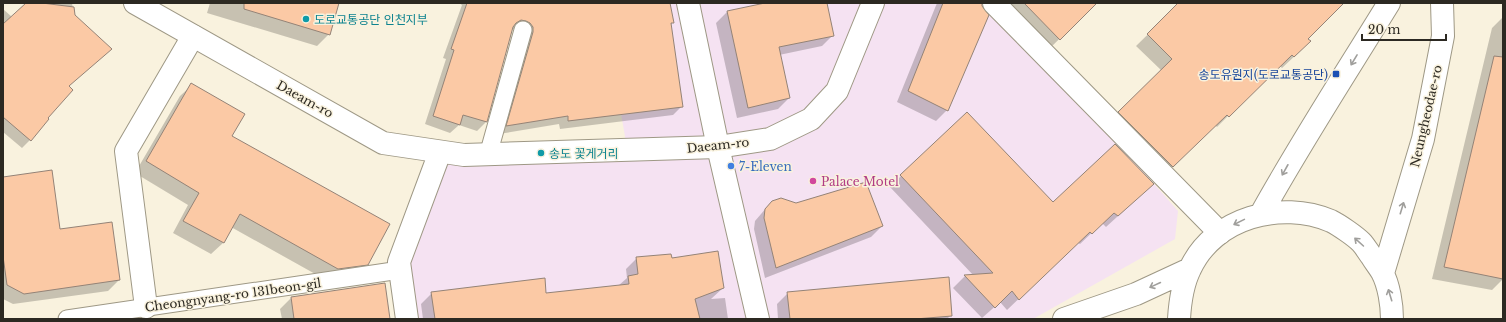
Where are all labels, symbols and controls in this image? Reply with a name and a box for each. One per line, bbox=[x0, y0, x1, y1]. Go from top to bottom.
place label: 도로교통공단 인천지부 bbox=[314, 12, 428, 27]
marker: 도로교통공단 인천지부 bbox=[301, 14, 311, 24]
scale bar bbox=[1362, 16, 1446, 42]
text: 20 m bbox=[1368, 22, 1400, 37]
one-way arrow bbox=[1350, 54, 1358, 66]
street label: Neungheodae-ro bbox=[1407, 63, 1445, 169]
place label: 송도유원지(도로교통공단) bbox=[1199, 67, 1328, 82]
marker: 송도유원지(도로교통공단) bbox=[1331, 69, 1341, 79]
street label: Daeam-ro bbox=[274, 77, 336, 121]
street label: Daeam-ro bbox=[686, 134, 750, 156]
place label: 송도 꽃게거리 bbox=[549, 146, 619, 161]
marker: 송도 꽃게거리 bbox=[536, 148, 546, 158]
place label: 7-Eleven bbox=[739, 159, 792, 174]
marker: 7-Eleven bbox=[726, 161, 736, 171]
one-way arrow bbox=[1281, 164, 1289, 176]
place label: Palace Motel bbox=[821, 174, 899, 189]
marker: Palace Motel bbox=[808, 176, 818, 186]
one-way arrow bbox=[1399, 202, 1406, 215]
one-way arrow bbox=[1233, 219, 1245, 226]
one-way arrow bbox=[1354, 237, 1364, 246]
street label: Cheongnyang-ro 131beon-gil bbox=[144, 275, 322, 315]
one-way arrow bbox=[1149, 282, 1161, 289]
one-way arrow bbox=[1386, 289, 1393, 302]

